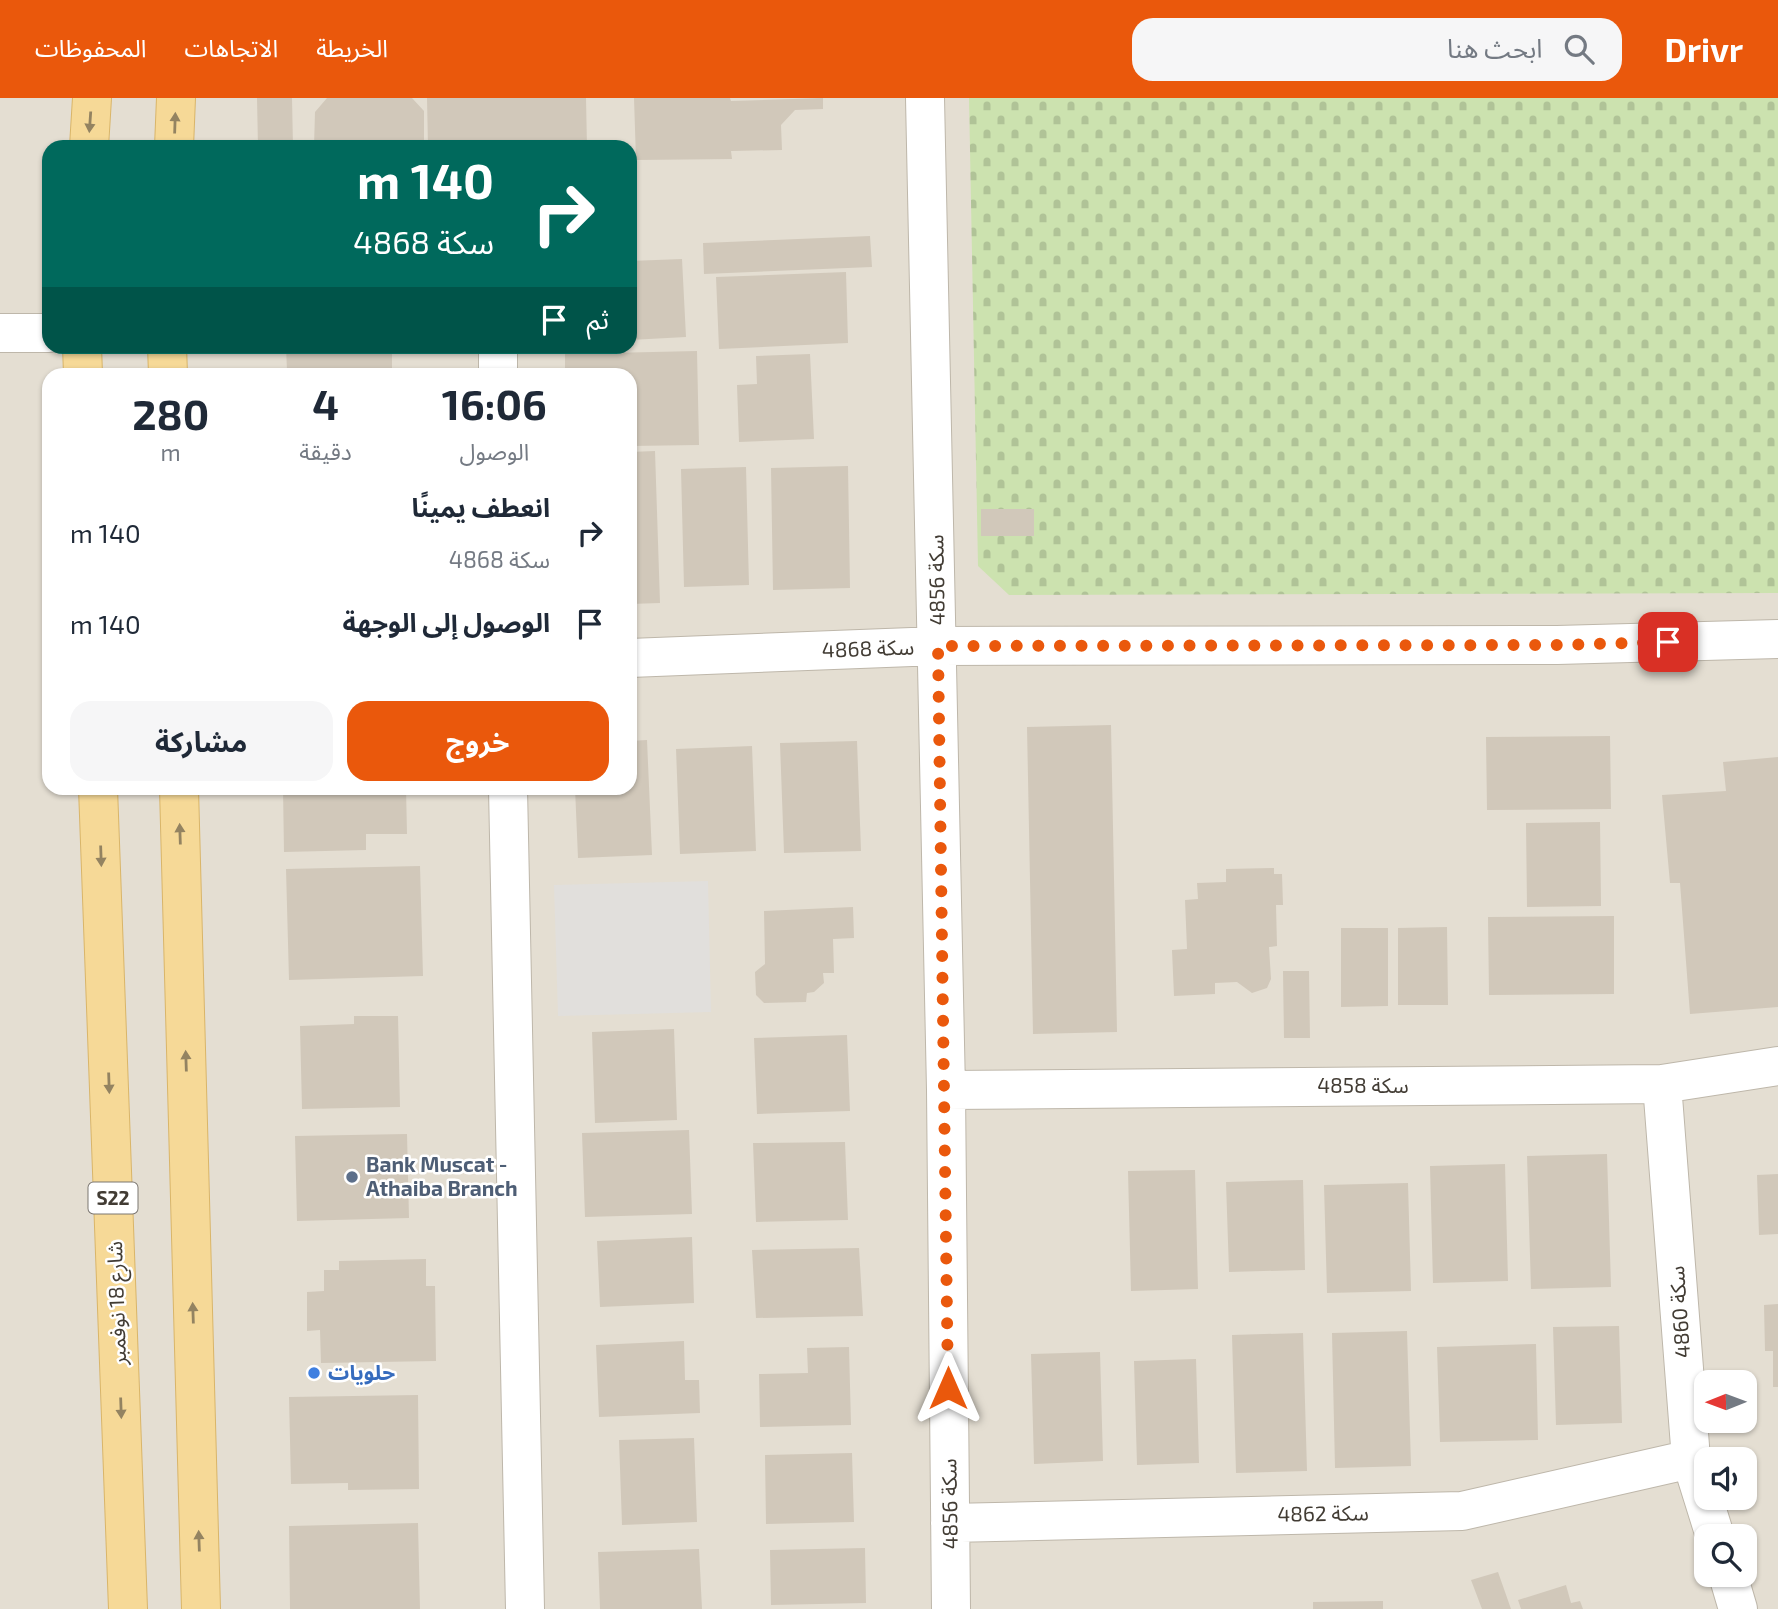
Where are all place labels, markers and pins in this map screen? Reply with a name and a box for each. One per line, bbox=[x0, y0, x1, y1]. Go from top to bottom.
pin bbox=[1638, 612, 1698, 672]
place label: Bank Muscat - Athaiba Branch bbox=[366, 1151, 518, 1200]
marker: Bank Muscat - Athaiba Branch bbox=[344, 1169, 360, 1185]
place label: حلويات bbox=[328, 1359, 395, 1385]
marker: حلويات bbox=[306, 1365, 322, 1381]

